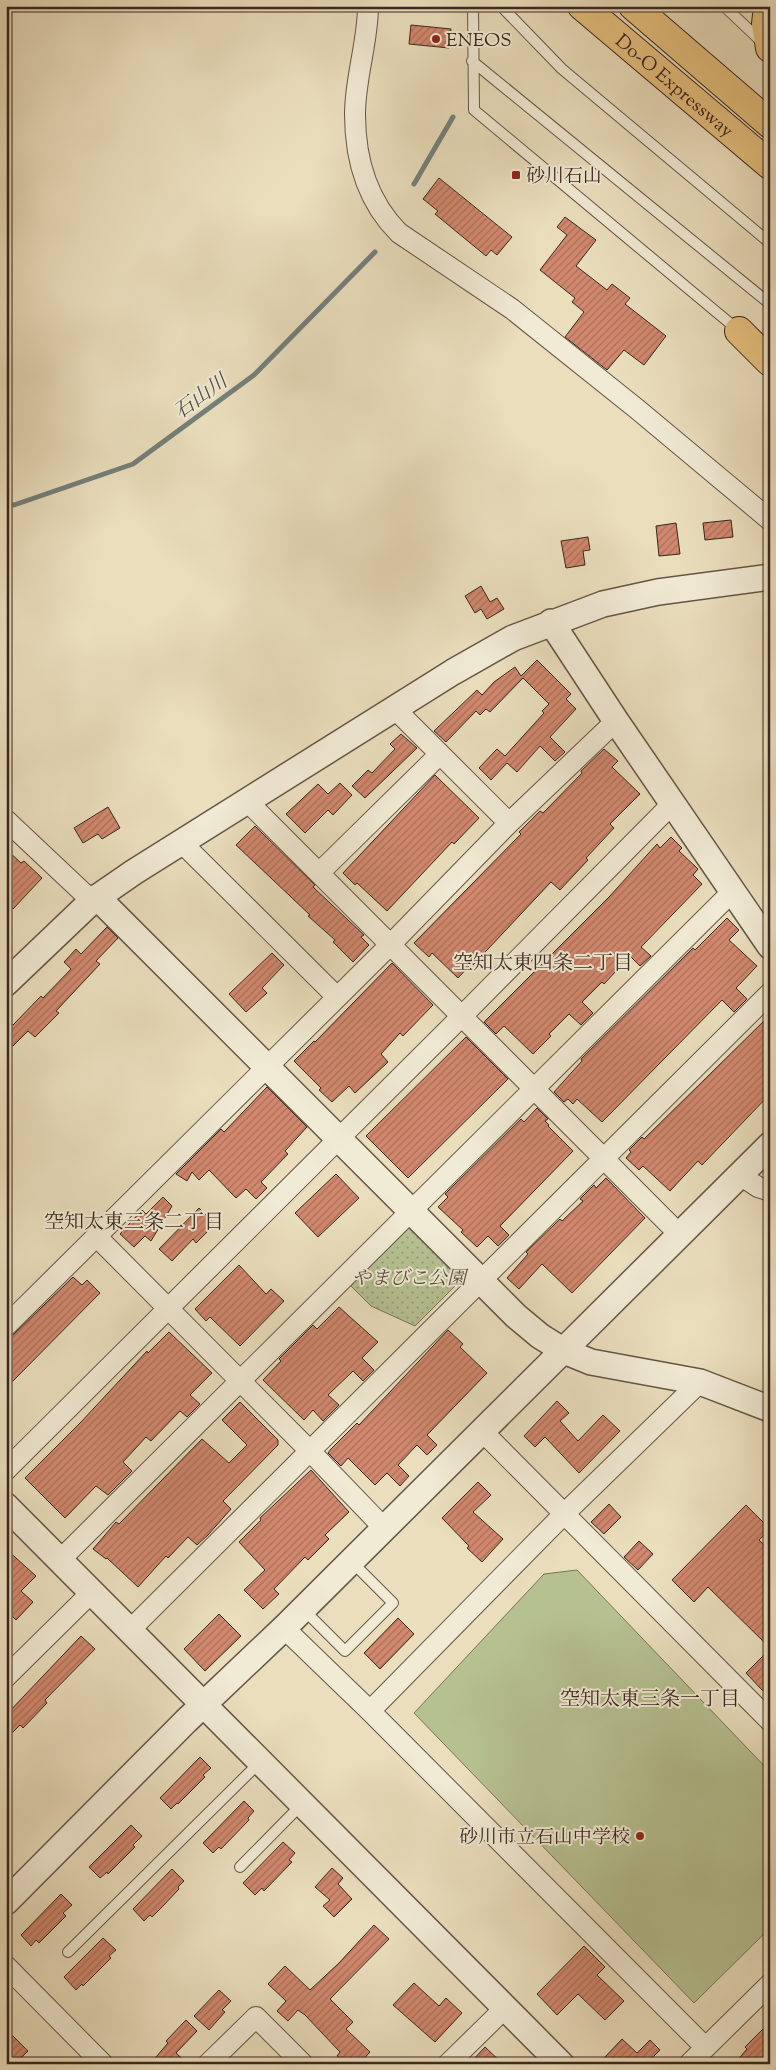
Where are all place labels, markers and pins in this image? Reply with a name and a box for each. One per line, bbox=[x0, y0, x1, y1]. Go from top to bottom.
place label: ENEOS bbox=[446, 28, 512, 55]
marker: ENEOS bbox=[430, 33, 442, 45]
place label: 砂川石山 bbox=[526, 164, 602, 191]
marker: 砂川石山 bbox=[510, 169, 522, 181]
place label: 砂川市立石山中学校 bbox=[459, 1825, 630, 1852]
marker: 砂川市立石山中学校 bbox=[634, 1830, 646, 1842]

